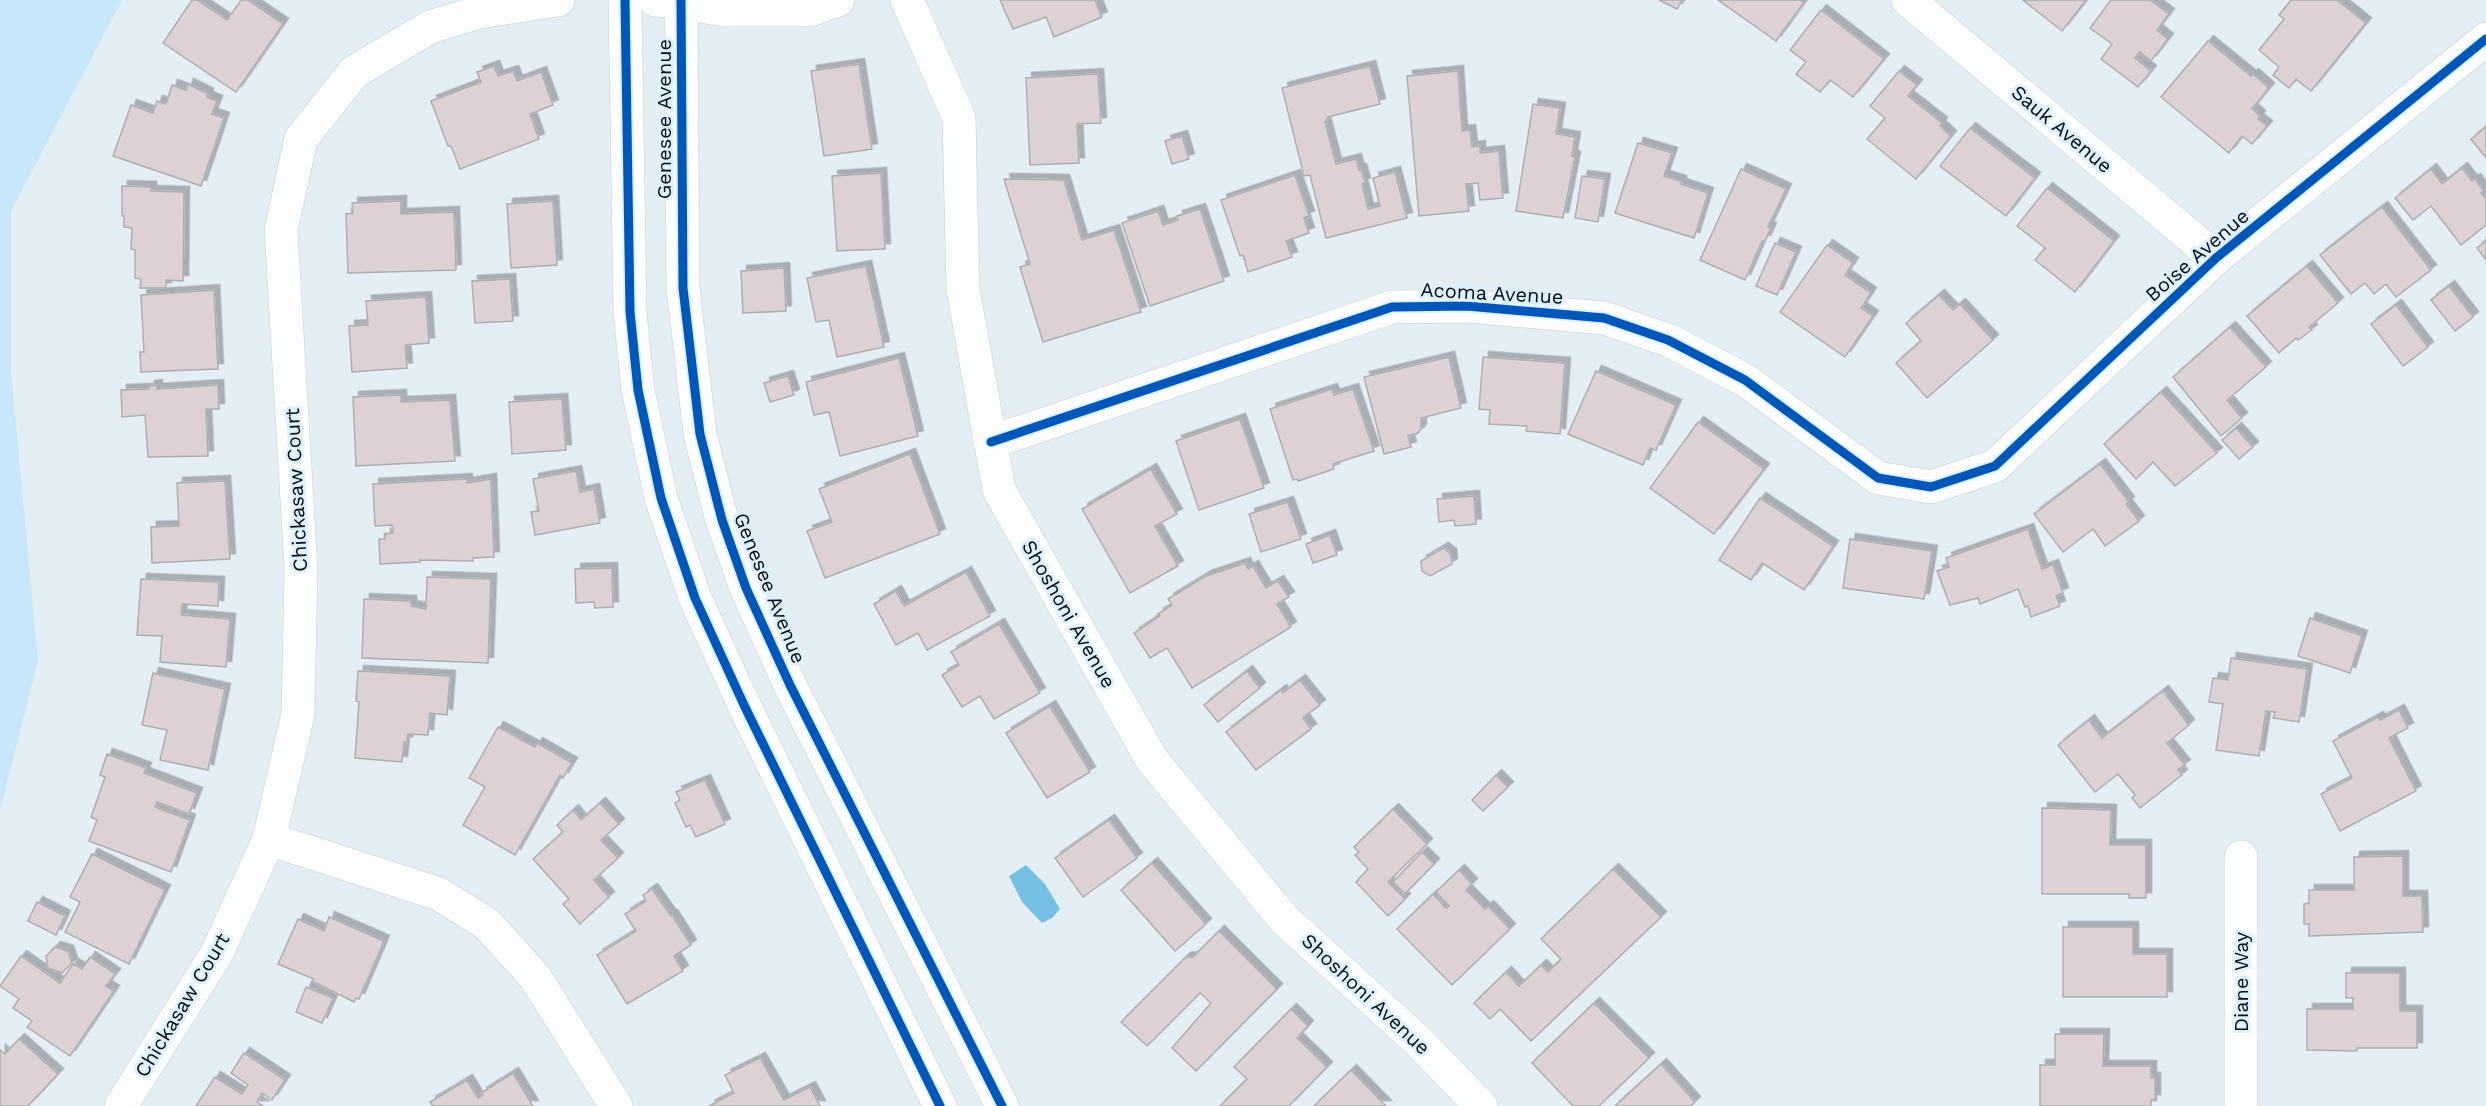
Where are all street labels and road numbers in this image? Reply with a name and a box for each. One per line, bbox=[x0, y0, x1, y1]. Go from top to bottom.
street label: Genesee Avenue bbox=[652, 39, 676, 199]
street label: Sauk Avenue bbox=[2007, 80, 2117, 178]
street label: Boise Avenue bbox=[2140, 204, 2254, 306]
street label: Acoma Avenue bbox=[1420, 277, 1564, 309]
street label: Chickasaw Court bbox=[280, 407, 312, 572]
street label: Genesee Avenue bbox=[729, 509, 811, 667]
street label: Shoshoni Avenue bbox=[1017, 536, 1121, 692]
street label: Chickasaw Court bbox=[130, 928, 235, 1081]
street label: Shoshoni Avenue bbox=[1297, 928, 1435, 1060]
street label: Diane Way bbox=[2229, 931, 2253, 1032]

